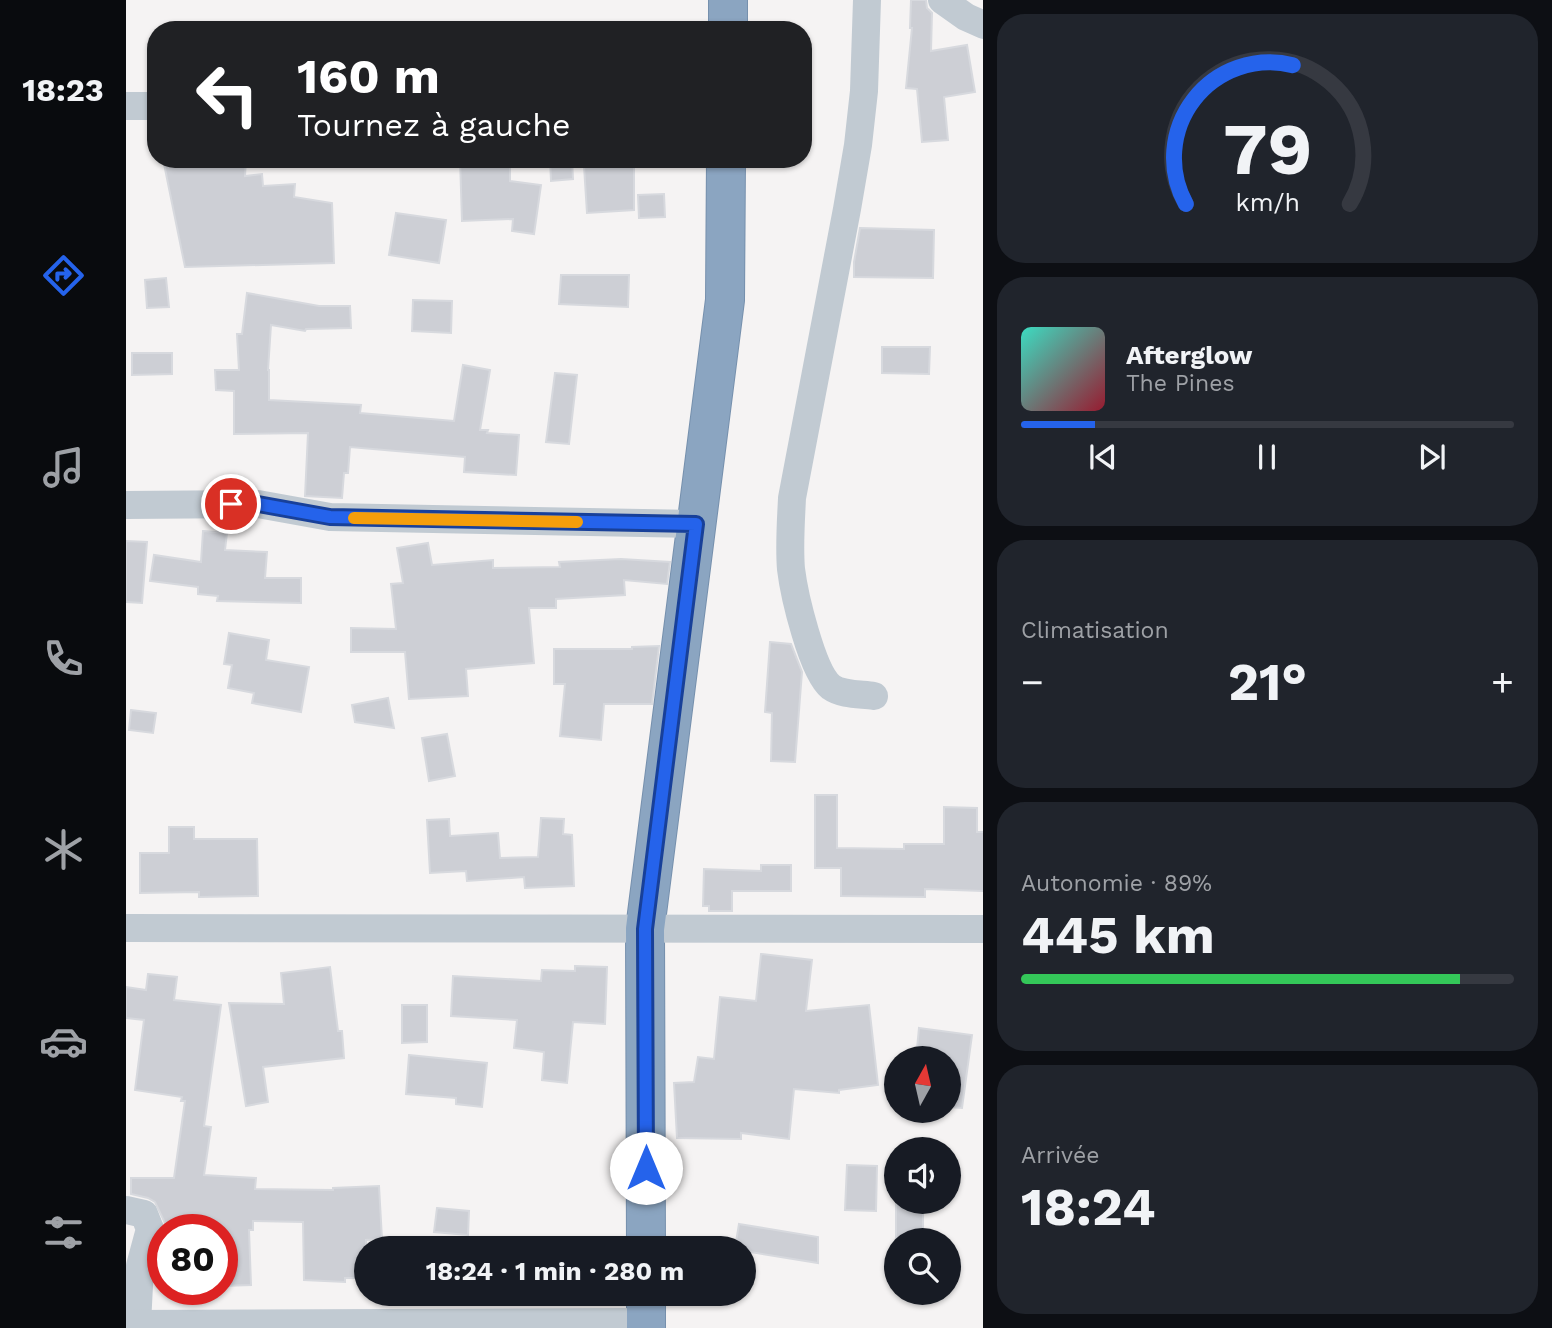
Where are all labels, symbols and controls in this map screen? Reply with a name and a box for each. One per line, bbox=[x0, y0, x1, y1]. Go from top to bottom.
text: 160 m bbox=[297, 47, 440, 105]
icon: left bbox=[182, 49, 273, 140]
text: 18:23 bbox=[22, 71, 104, 109]
text: Tournez à gauche bbox=[297, 106, 570, 144]
text: 79 bbox=[1223, 107, 1312, 193]
text: km/h bbox=[1235, 188, 1300, 217]
icon: directions bbox=[39, 251, 88, 300]
text: Afterglow bbox=[1126, 340, 1252, 370]
text: The Pines bbox=[1126, 370, 1235, 397]
icon: previous bbox=[1084, 438, 1122, 476]
icon: pause bbox=[1248, 438, 1286, 476]
icon: next bbox=[1413, 438, 1451, 476]
icon: music bbox=[39, 443, 88, 492]
pin bbox=[201, 474, 261, 534]
icon: arrive bbox=[212, 485, 250, 523]
text: Climatisation bbox=[1021, 617, 1169, 644]
icon: phone bbox=[39, 634, 88, 683]
text: 21° bbox=[1228, 652, 1307, 713]
text: − bbox=[1021, 660, 1044, 704]
text: + bbox=[1491, 660, 1514, 704]
icon: climate bbox=[39, 825, 88, 874]
text: Autonomie · 89% bbox=[1021, 870, 1212, 897]
text: 445 km bbox=[1021, 905, 1215, 966]
icon: car bbox=[39, 1017, 88, 1066]
north arrow bbox=[884, 1046, 961, 1124]
map controls bbox=[884, 1046, 961, 1305]
position arrow bbox=[609, 1131, 683, 1205]
button: sound bbox=[884, 1137, 961, 1214]
text: Arrivée bbox=[1021, 1142, 1100, 1169]
text: 18:24 bbox=[1021, 1177, 1156, 1238]
icon: filters bbox=[39, 1208, 88, 1257]
speed limit sign: 80 bbox=[147, 1214, 238, 1305]
button: search bbox=[884, 1228, 961, 1305]
text: 18:24 · 1 min · 280 m bbox=[426, 1256, 684, 1286]

